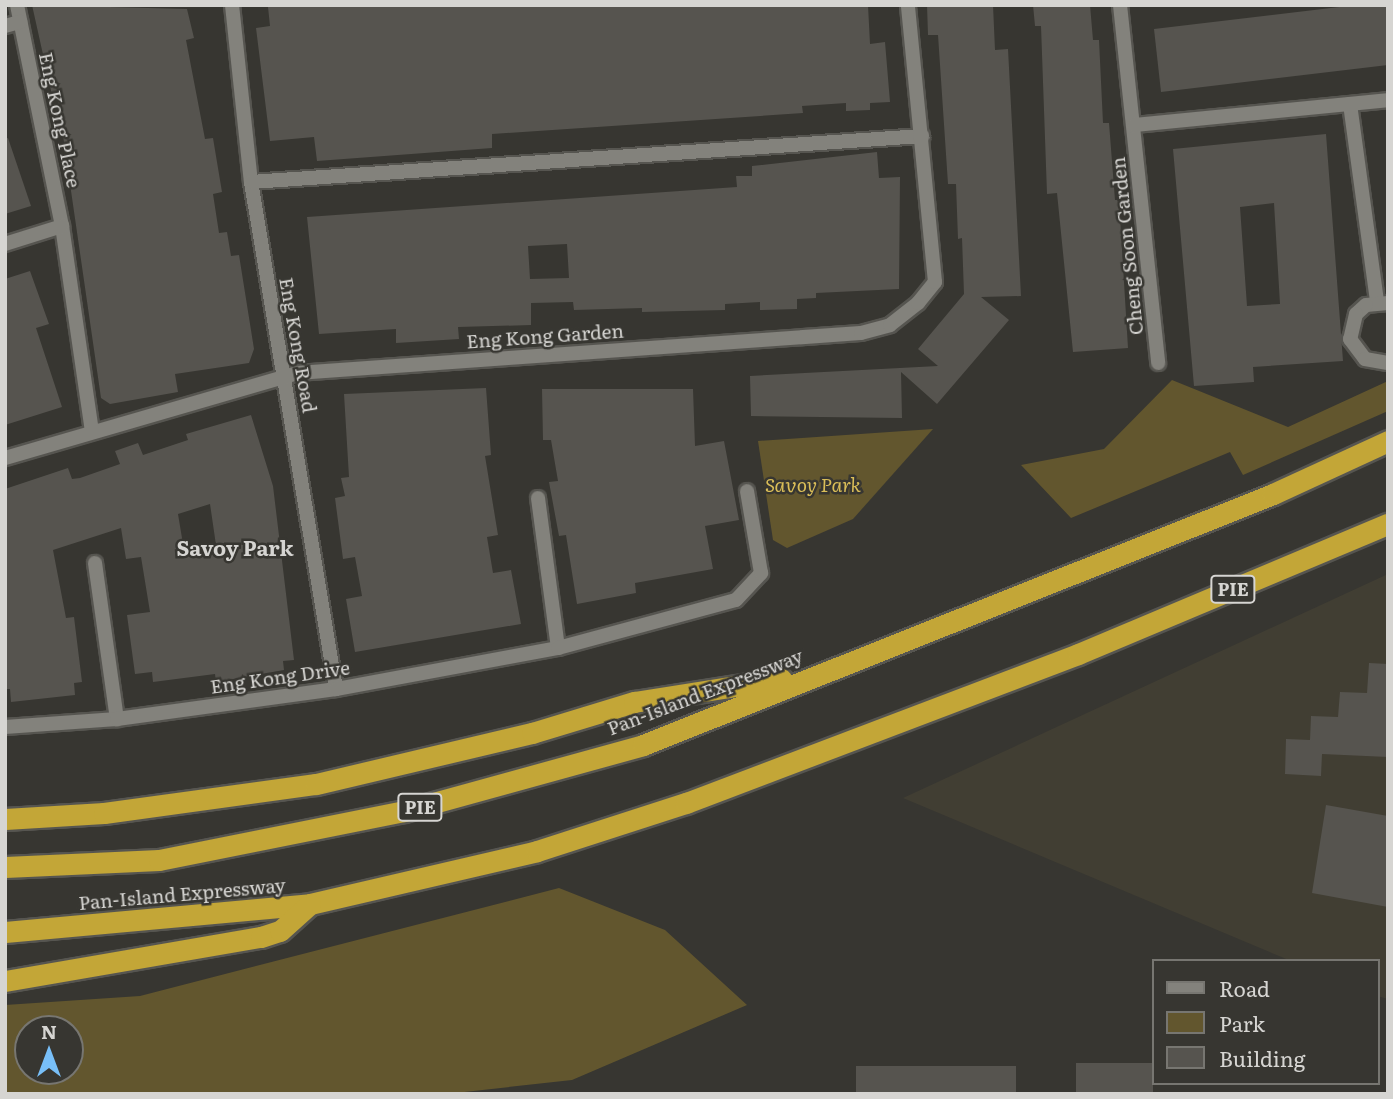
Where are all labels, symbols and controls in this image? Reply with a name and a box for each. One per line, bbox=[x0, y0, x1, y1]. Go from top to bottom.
street label: Eng Kong Place bbox=[34, 50, 86, 190]
street label: Cheng Soon Garden bbox=[1106, 156, 1148, 336]
street label: Eng Kong Road bbox=[275, 276, 321, 414]
street label: Eng Kong Garden bbox=[466, 319, 624, 353]
park label: Savoy Park bbox=[765, 474, 861, 496]
district label: Savoy Park bbox=[176, 534, 294, 560]
road number: PIE bbox=[1210, 574, 1256, 604]
street label: Pan-Island Expressway bbox=[604, 644, 806, 740]
street label: Eng Kong Drive bbox=[209, 656, 351, 698]
road number: PIE bbox=[397, 792, 443, 822]
street label: Pan-Island Expressway bbox=[78, 874, 286, 914]
legend bbox=[1152, 959, 1379, 1085]
text: Road bbox=[1219, 972, 1270, 1003]
text: Park bbox=[1219, 1007, 1265, 1038]
north arrow bbox=[14, 1015, 84, 1085]
text: N bbox=[41, 1017, 57, 1045]
text: Building bbox=[1219, 1042, 1305, 1073]

